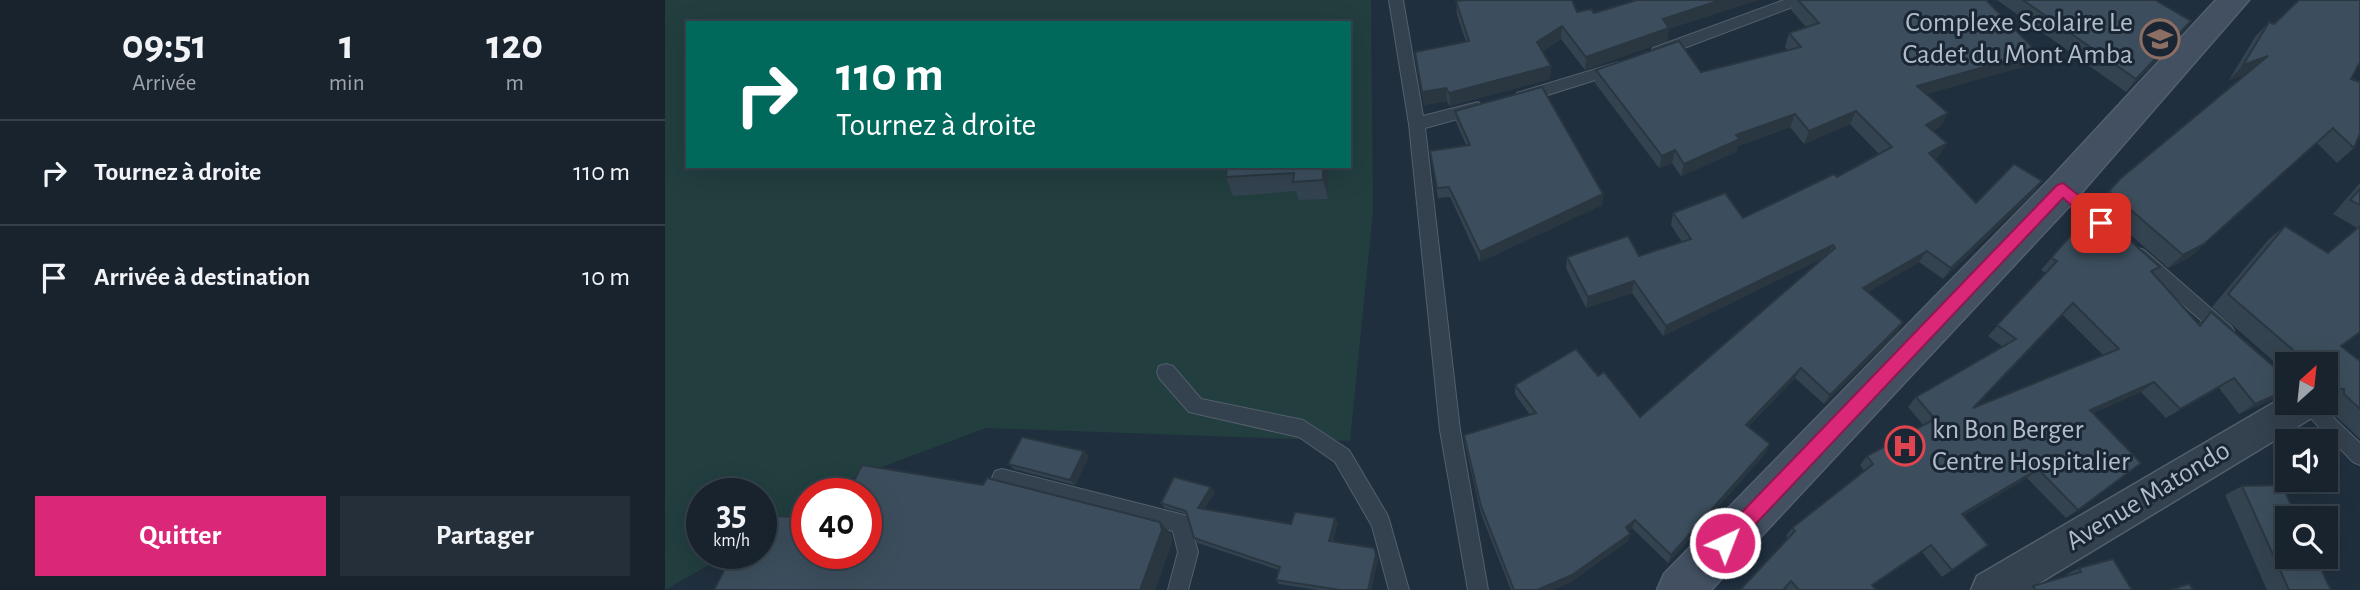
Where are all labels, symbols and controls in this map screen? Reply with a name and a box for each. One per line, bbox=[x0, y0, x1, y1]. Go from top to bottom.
place label: Complexe Scolaire Le Cadet du Mont Amba bbox=[1903, 9, 2133, 69]
school or university icon: Complexe Scolaire Le Cadet du Mont Amba bbox=[2139, 18, 2181, 60]
text: 09:51 bbox=[122, 24, 207, 66]
text: 1 bbox=[339, 24, 354, 66]
text: 120 bbox=[486, 24, 543, 66]
icon: right bbox=[721, 49, 812, 140]
text: 110 m bbox=[836, 51, 944, 100]
text: Arrivée bbox=[132, 72, 196, 95]
text: min bbox=[329, 72, 365, 95]
text: m bbox=[506, 72, 524, 95]
text: Tournez à droite bbox=[836, 109, 1036, 141]
icon: right bbox=[35, 154, 73, 192]
text: Tournez à droite bbox=[94, 159, 261, 185]
text: 110 m bbox=[573, 159, 630, 185]
pin bbox=[2071, 193, 2131, 253]
icon: arrive bbox=[2082, 204, 2120, 242]
icon: arrive bbox=[35, 259, 73, 297]
text: Arrivée à destination bbox=[94, 264, 310, 290]
text: 10 m bbox=[582, 264, 630, 290]
north arrow bbox=[2275, 352, 2338, 415]
map controls bbox=[2275, 352, 2338, 569]
place label: kn Bon Berger Centre Hospitalier bbox=[1932, 416, 2130, 476]
hospital icon: kn Bon Berger Centre Hospitalier bbox=[1884, 425, 1926, 467]
button: sound bbox=[2275, 429, 2338, 492]
street label: Avenue Matondo bbox=[2061, 436, 2235, 556]
speed limit sign: 40 bbox=[791, 478, 882, 569]
button: Quitter bbox=[35, 496, 326, 576]
button: Partager bbox=[340, 496, 630, 576]
text: 35 bbox=[716, 497, 747, 532]
position arrow bbox=[1688, 506, 1762, 580]
button: search bbox=[2275, 506, 2338, 569]
text: km/h bbox=[713, 532, 750, 550]

